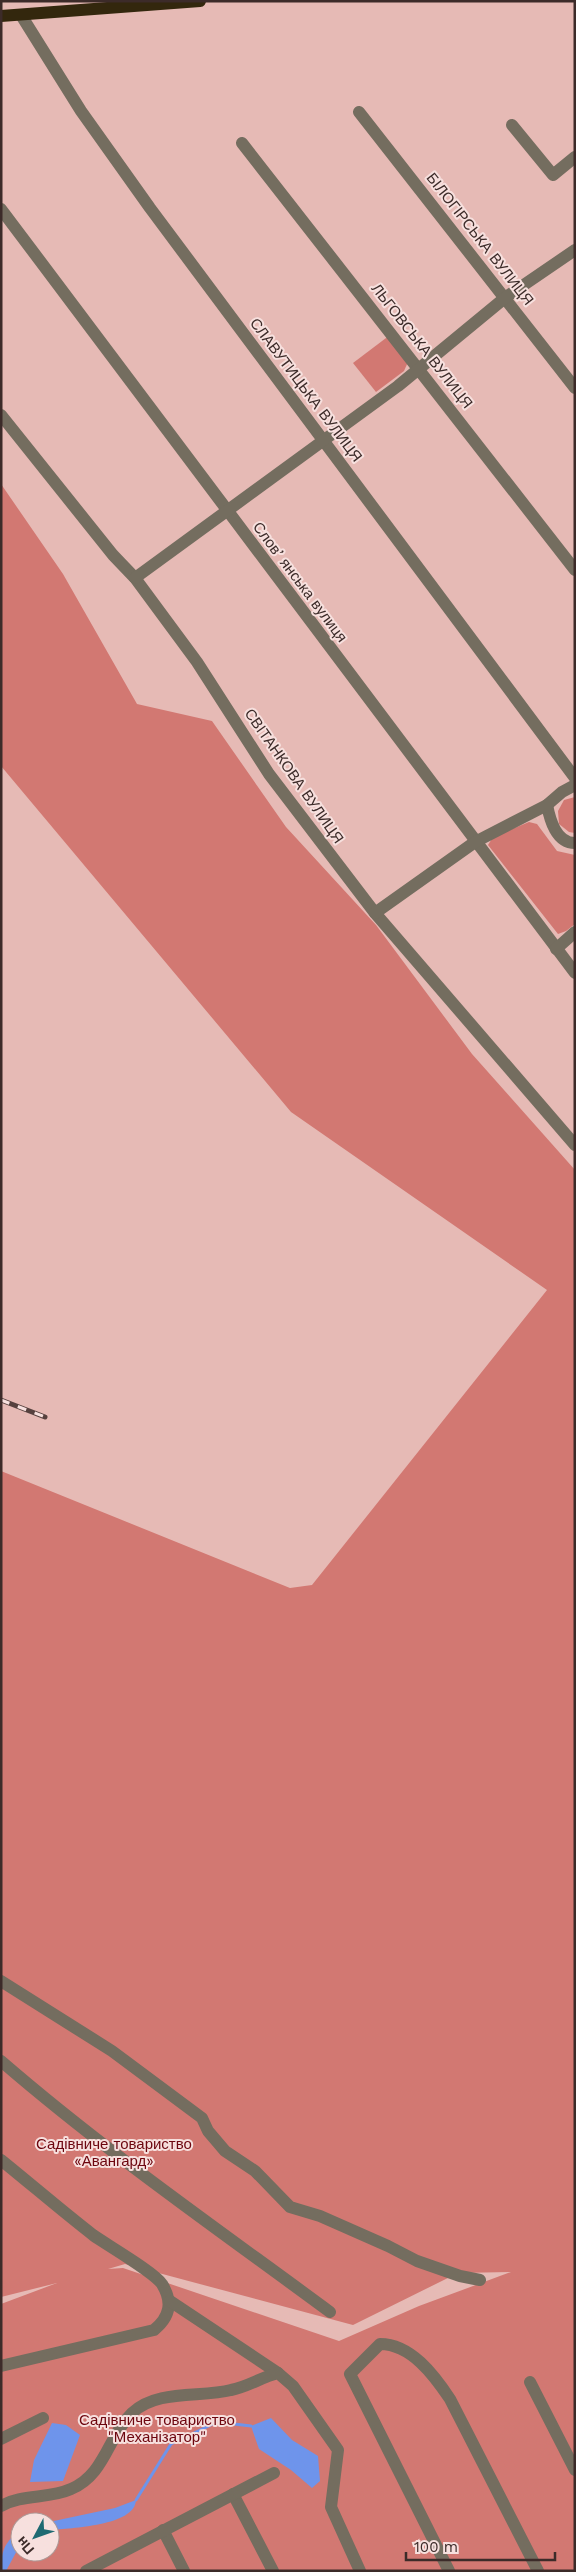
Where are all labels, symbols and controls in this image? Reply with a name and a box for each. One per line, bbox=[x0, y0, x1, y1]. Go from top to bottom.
street label: БІЛОГІРСЬКА ВУЛИЦЯ bbox=[423, 169, 537, 309]
street label: ЛЬГОВСЬКА ВУЛИЦЯ bbox=[368, 280, 476, 412]
street label: СЛАВУТИЦЬКА ВУЛИЦЯ bbox=[246, 315, 366, 465]
street label: Словʼянська вулиця bbox=[249, 518, 351, 646]
street label: СВІТАНКОВА ВУЛИЦЯ bbox=[241, 705, 347, 847]
park label: Садівниче товариство «Авангард» bbox=[36, 2135, 192, 2170]
park label: Садівниче товариство "Механізатор" bbox=[79, 2411, 235, 2446]
north arrow bbox=[10, 2512, 60, 2562]
scale bar bbox=[406, 2530, 555, 2562]
text: Пн bbox=[13, 2533, 37, 2558]
text: 100 m bbox=[414, 2538, 458, 2556]

